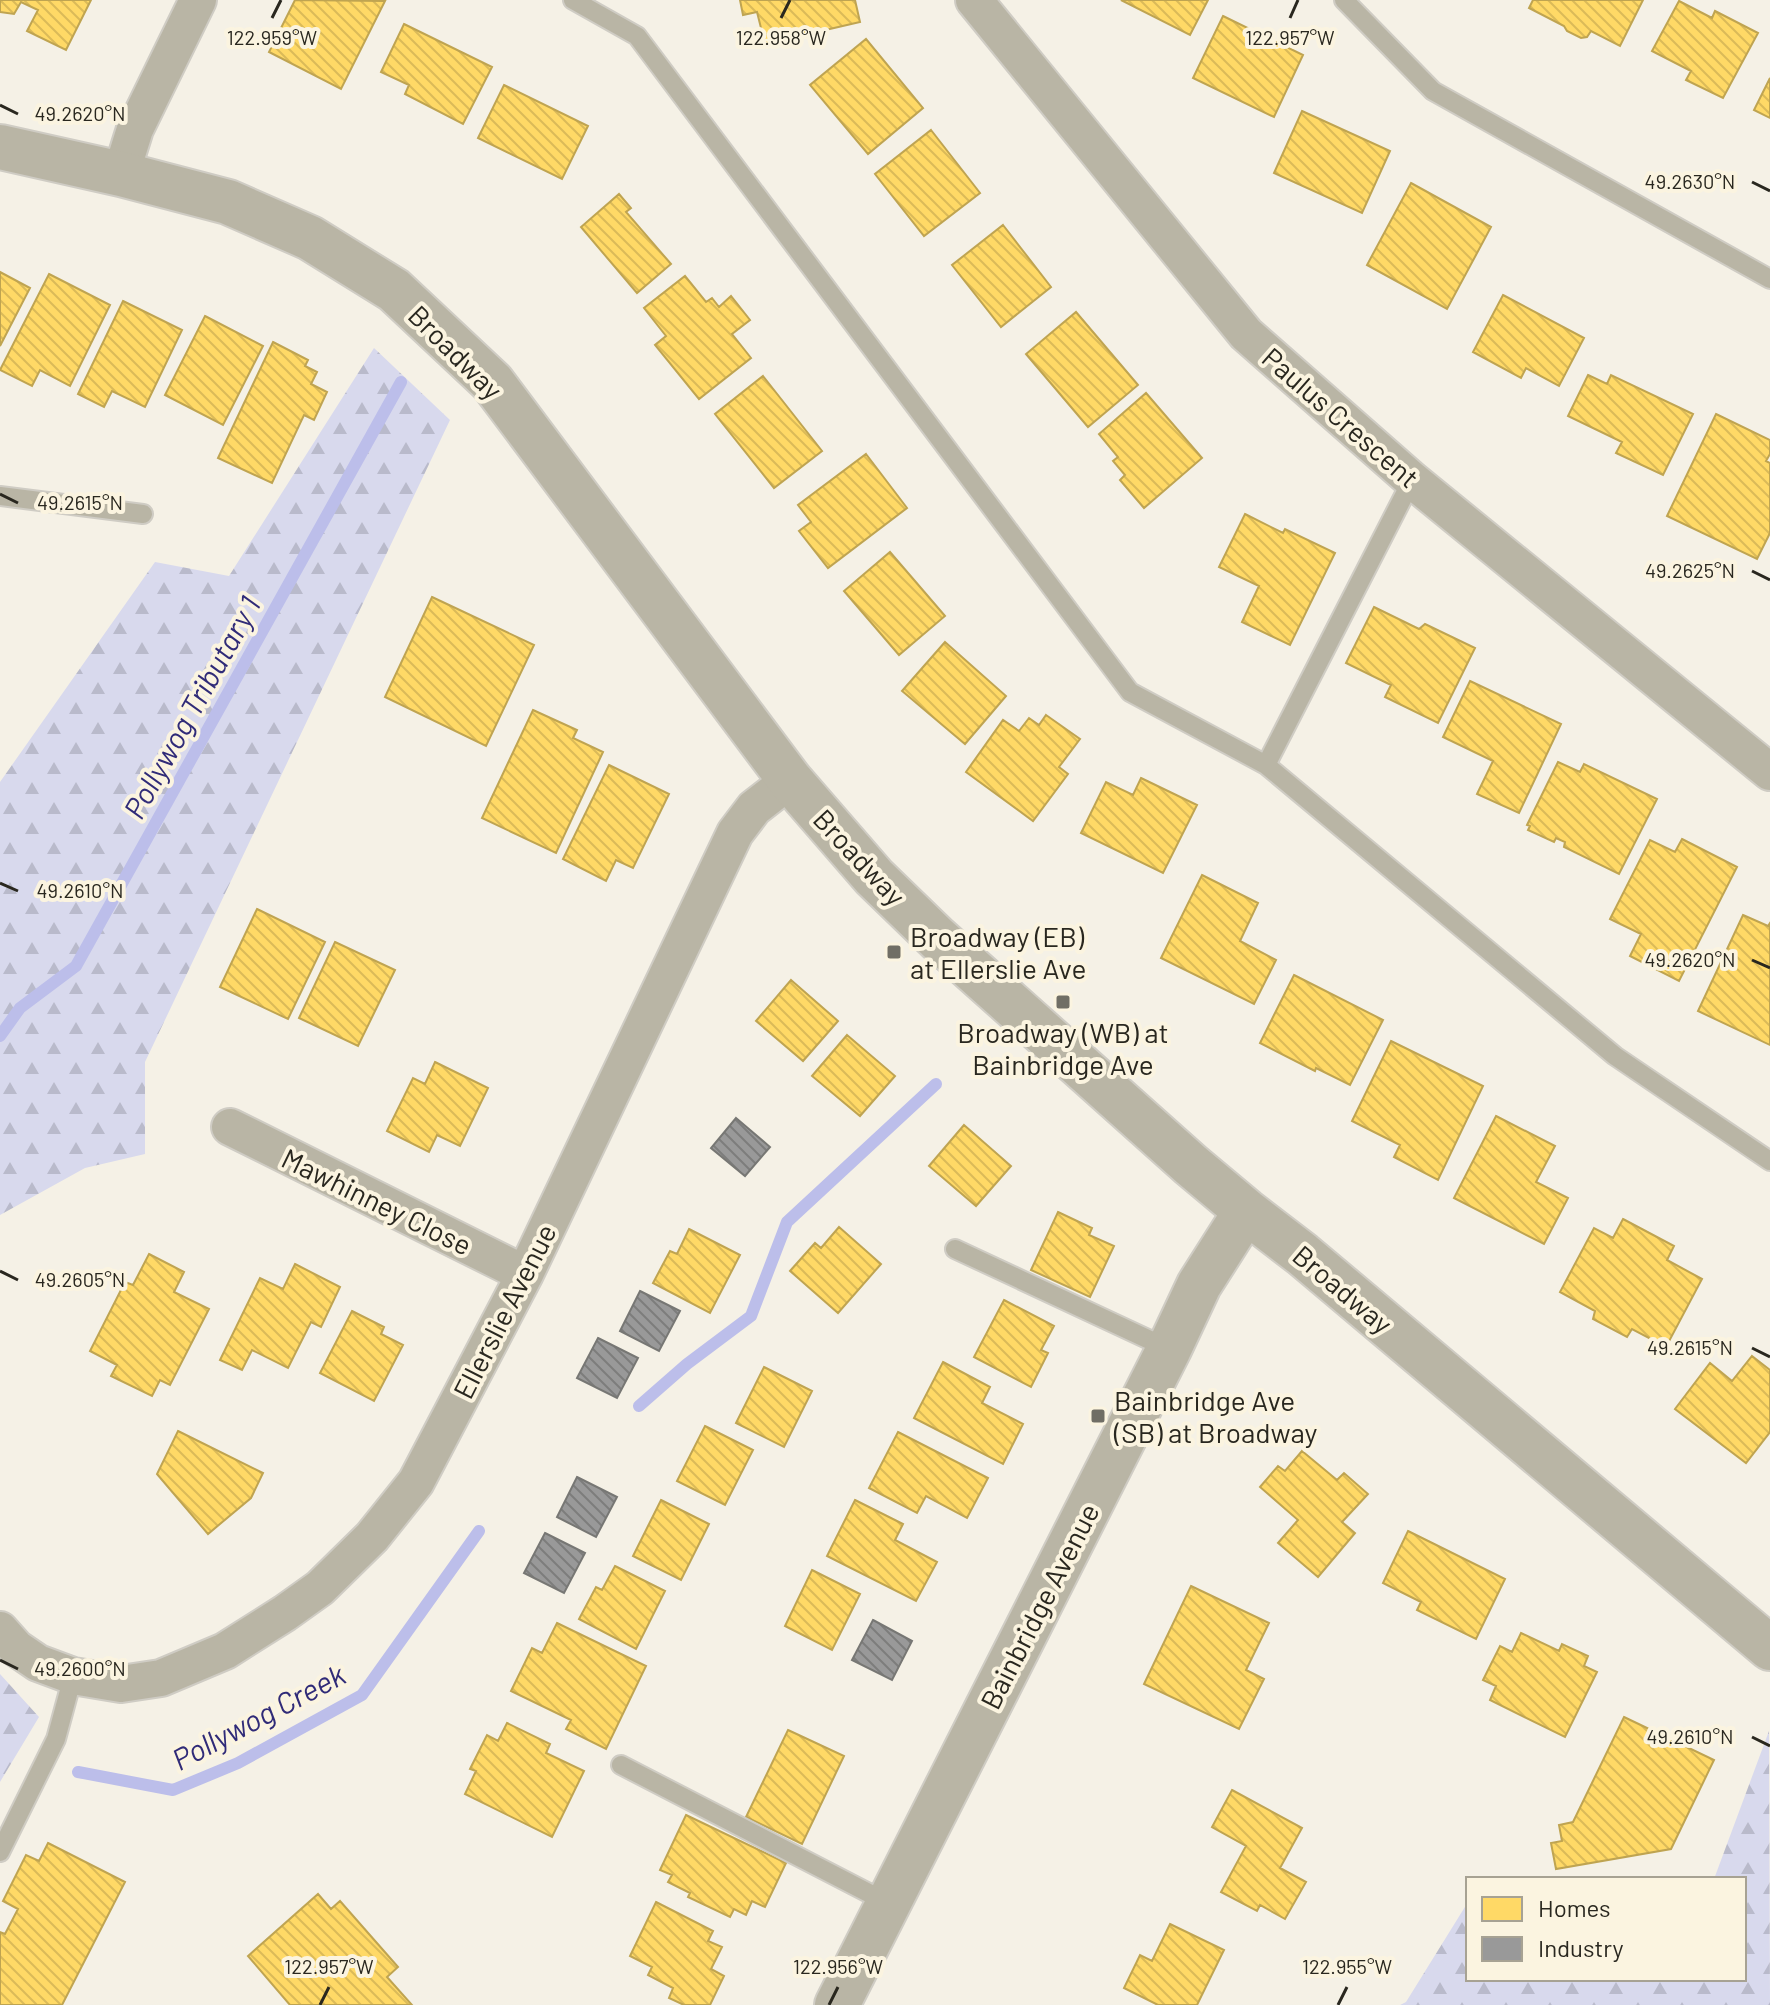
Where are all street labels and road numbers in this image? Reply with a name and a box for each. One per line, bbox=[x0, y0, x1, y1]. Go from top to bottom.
street label: Broadway bbox=[402, 298, 510, 406]
street label: Paulus Crescent bbox=[1256, 340, 1426, 494]
street label: Broadway bbox=[807, 802, 913, 912]
street label: Mawhinney Close bbox=[277, 1140, 477, 1262]
street label: Ellerslie Avenue bbox=[445, 1218, 563, 1404]
street label: Broadway bbox=[1286, 1238, 1400, 1340]
street label: Bainbridge Avenue bbox=[972, 1497, 1106, 1715]

